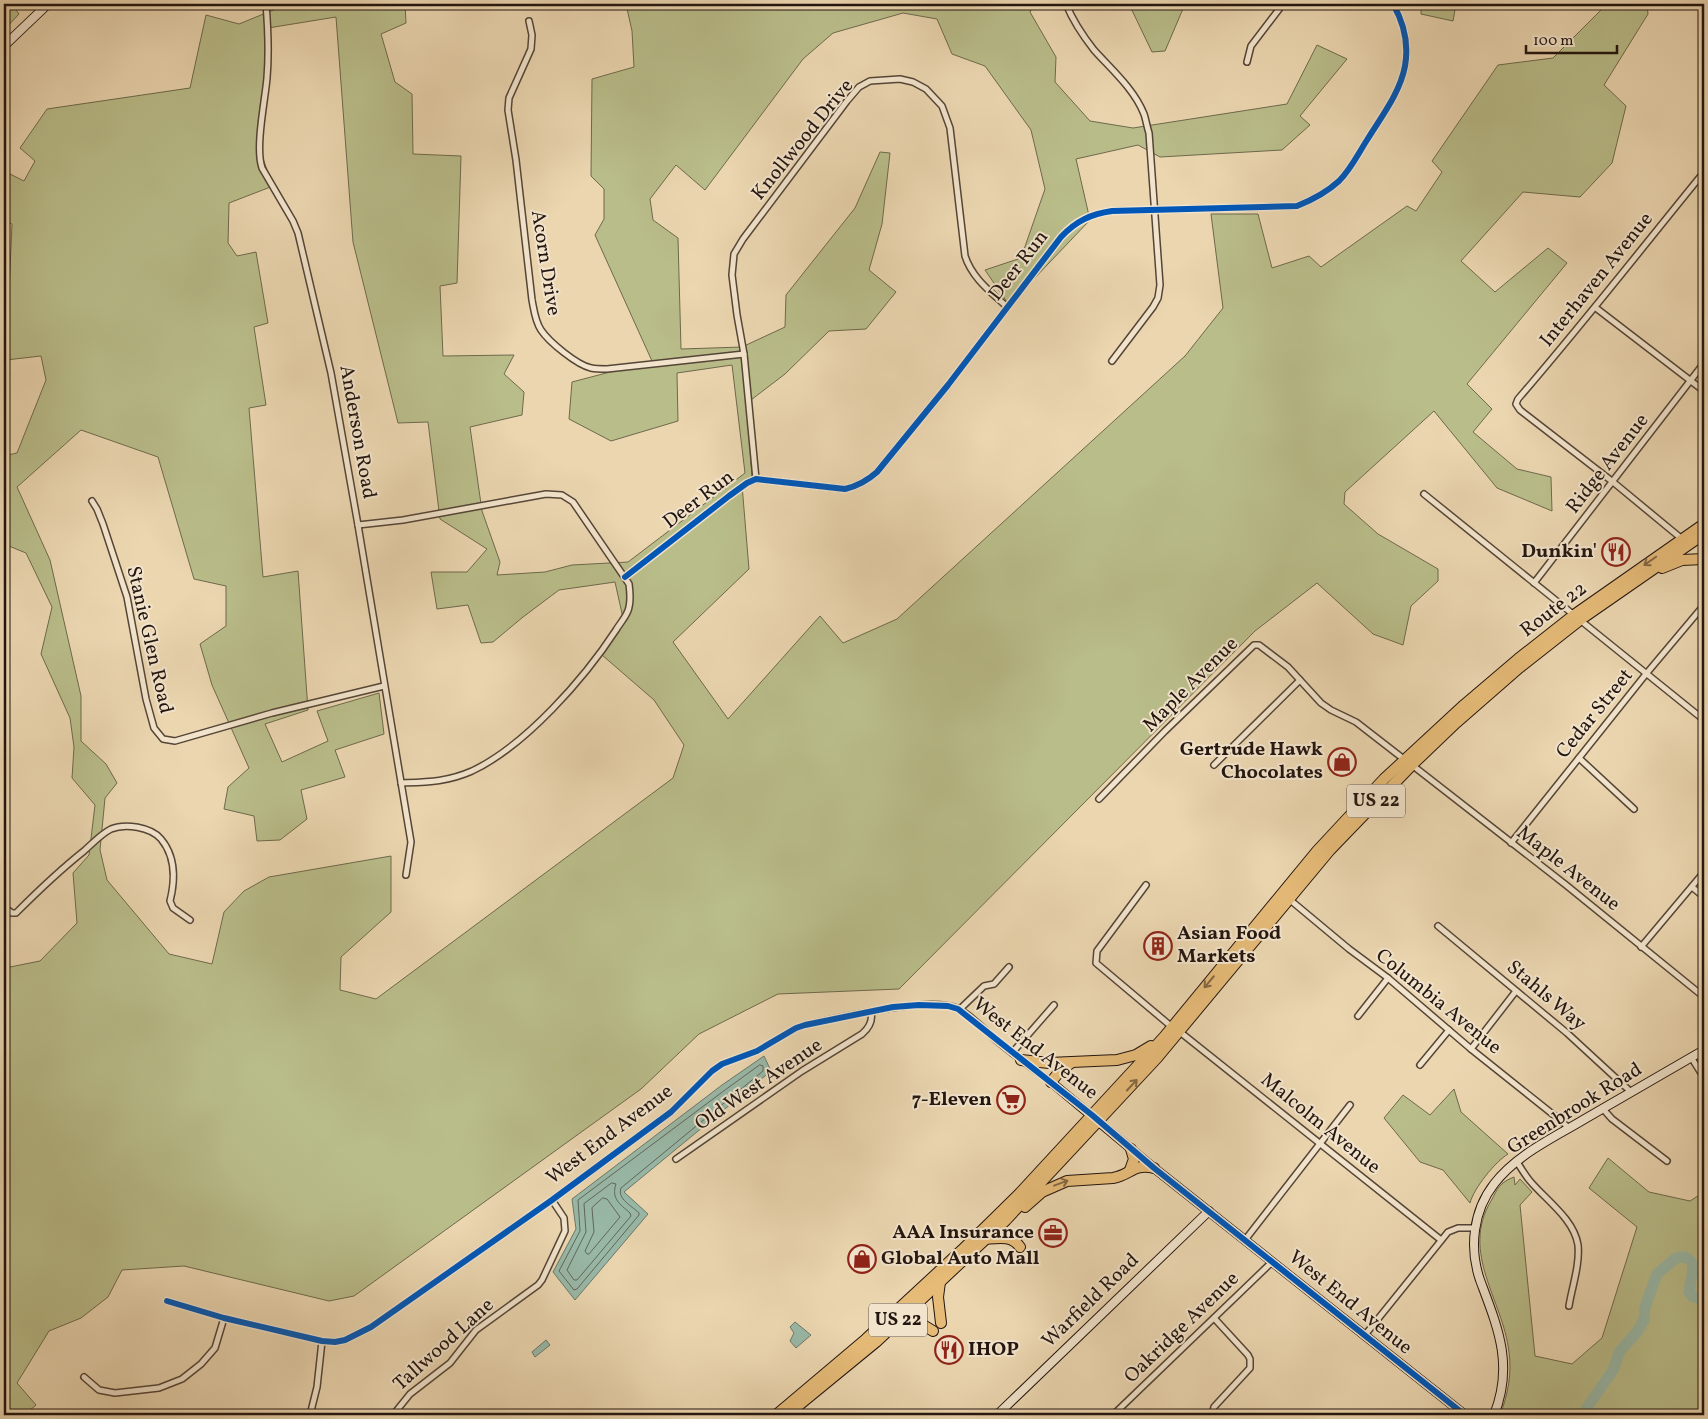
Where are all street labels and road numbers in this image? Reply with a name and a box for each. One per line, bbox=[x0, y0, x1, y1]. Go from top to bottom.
street label: Knollwood Drive bbox=[745, 73, 861, 207]
street label: Interhaven Avenue bbox=[1534, 207, 1660, 353]
street label: Acorn Drive bbox=[523, 208, 567, 318]
street label: Deer Run bbox=[982, 225, 1056, 307]
street label: Anderson Road bbox=[331, 363, 383, 501]
street label: Ridge Avenue bbox=[1560, 408, 1656, 520]
street label: Deer Run bbox=[657, 464, 741, 536]
street label: Stanie Glen Road bbox=[118, 563, 180, 717]
street label: Route 22 bbox=[1515, 576, 1593, 644]
street label: Maple Avenue bbox=[1137, 631, 1245, 739]
street label: Cedar Street bbox=[1550, 663, 1640, 765]
road number: US 22 bbox=[1347, 784, 1405, 818]
street label: Maple Avenue bbox=[1510, 820, 1626, 918]
street label: Columbia Avenue bbox=[1369, 942, 1507, 1062]
street label: Stahls Way bbox=[1500, 954, 1592, 1038]
street label: West End Avenue bbox=[966, 991, 1104, 1107]
street label: Old West Avenue bbox=[690, 1032, 828, 1138]
street label: Greenbrook Road bbox=[1502, 1056, 1648, 1162]
street label: Malcolm Avenue bbox=[1254, 1067, 1386, 1181]
street label: West End Avenue bbox=[541, 1078, 679, 1192]
street label: West End Avenue bbox=[1282, 1244, 1418, 1362]
street label: Warfield Road bbox=[1036, 1247, 1146, 1355]
street label: Oakridge Avenue bbox=[1118, 1266, 1246, 1390]
street label: Tallwood Lane bbox=[388, 1292, 500, 1398]
road number: US 22 bbox=[869, 1304, 927, 1336]

